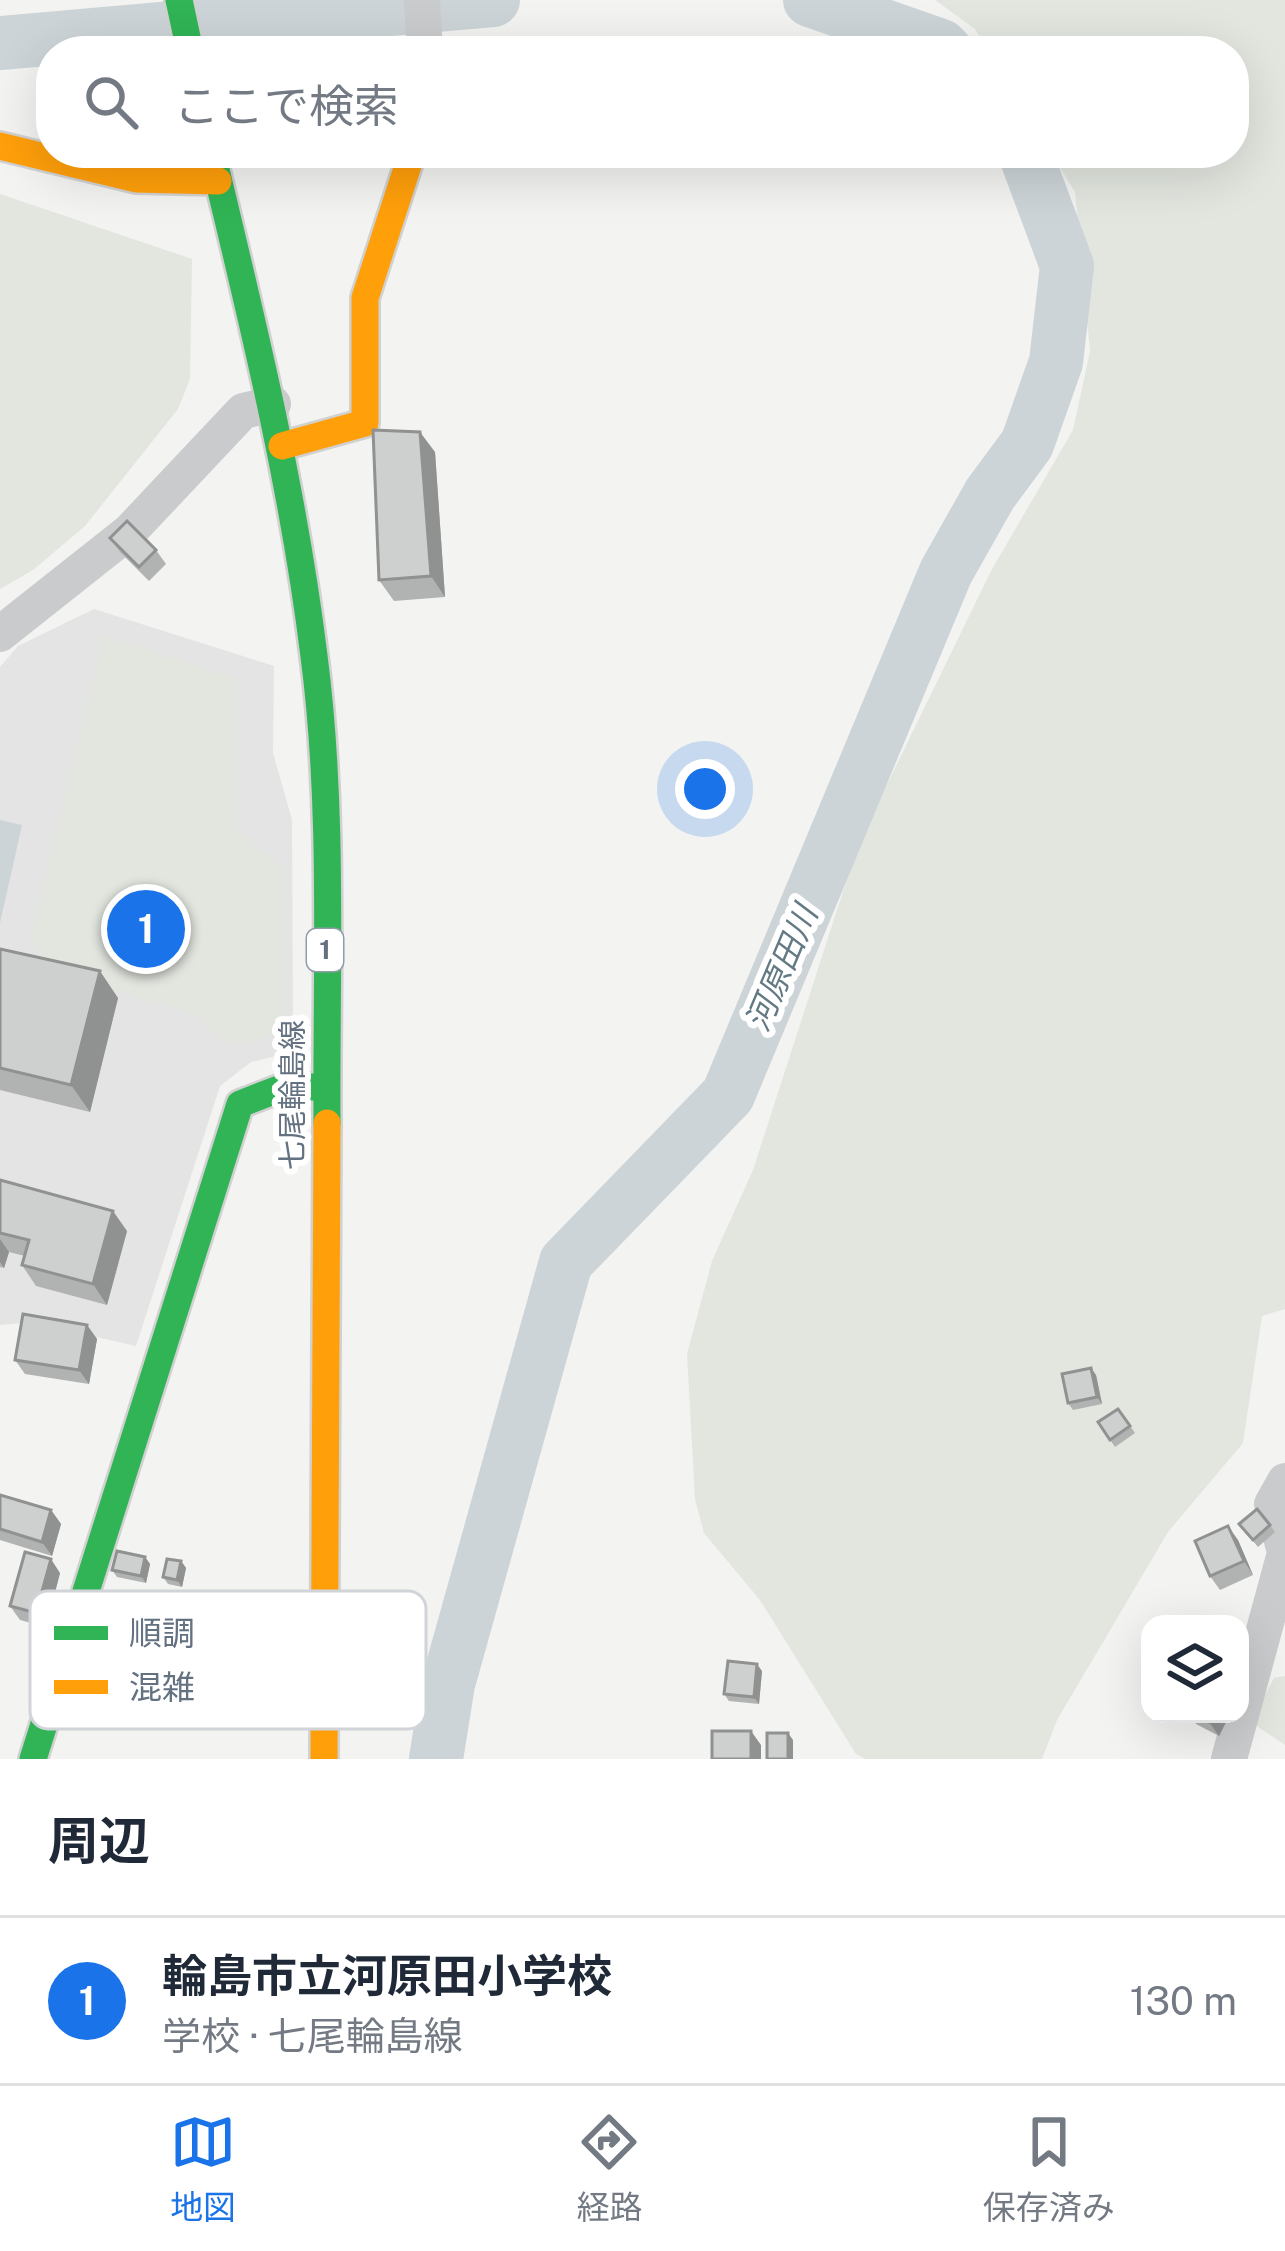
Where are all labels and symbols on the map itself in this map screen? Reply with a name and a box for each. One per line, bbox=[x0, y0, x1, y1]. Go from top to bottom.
your location bbox=[675, 759, 735, 819]
pin: 1 bbox=[107, 884, 185, 974]
water label: 河原田川 bbox=[738, 897, 825, 1036]
road number: 1 bbox=[307, 929, 343, 971]
street label: 七尾輪島線 bbox=[274, 1020, 310, 1170]
legend bbox=[30, 1591, 426, 1729]
text: 順調 bbox=[129, 1614, 195, 1652]
text: 混雑 bbox=[129, 1668, 195, 1706]

